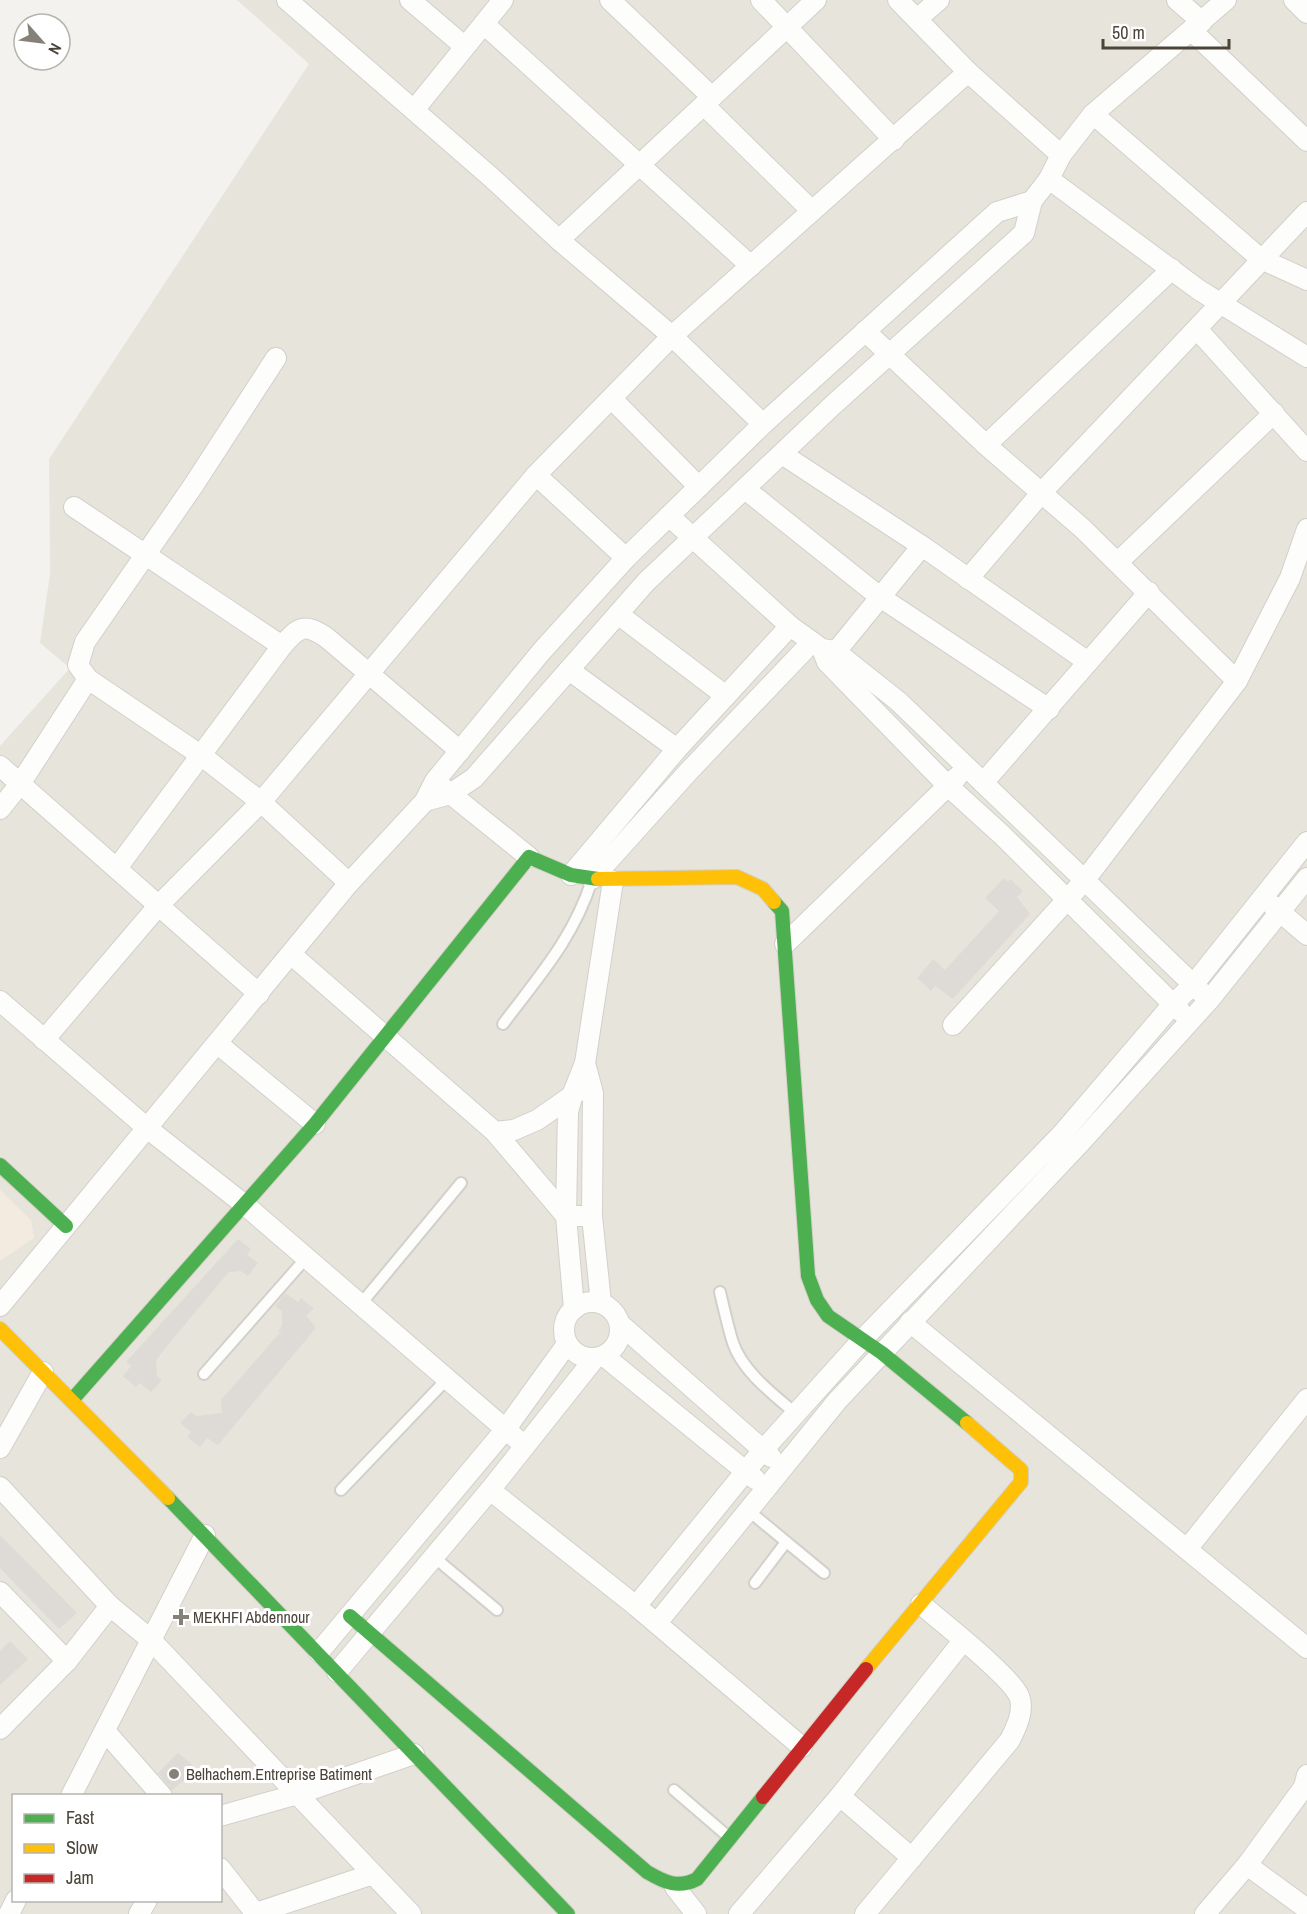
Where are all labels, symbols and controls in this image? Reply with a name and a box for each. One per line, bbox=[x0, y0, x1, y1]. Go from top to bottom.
north arrow bbox=[12, 12, 72, 72]
scale bar bbox=[1103, 12, 1229, 50]
text: 50 m bbox=[1112, 20, 1145, 45]
text: N bbox=[43, 40, 67, 58]
place label: MEKHFI Abdennour bbox=[193, 1606, 310, 1628]
marker: MEKHFI Abdennour bbox=[174, 1610, 188, 1624]
place label: Belhachem.Entreprise Batiment bbox=[186, 1763, 372, 1785]
marker: Belhachem.Entreprise Batiment bbox=[167, 1767, 181, 1781]
legend bbox=[12, 1794, 222, 1902]
text: Fast bbox=[66, 1805, 94, 1830]
text: Slow bbox=[66, 1835, 98, 1860]
text: Jam bbox=[66, 1865, 94, 1890]

